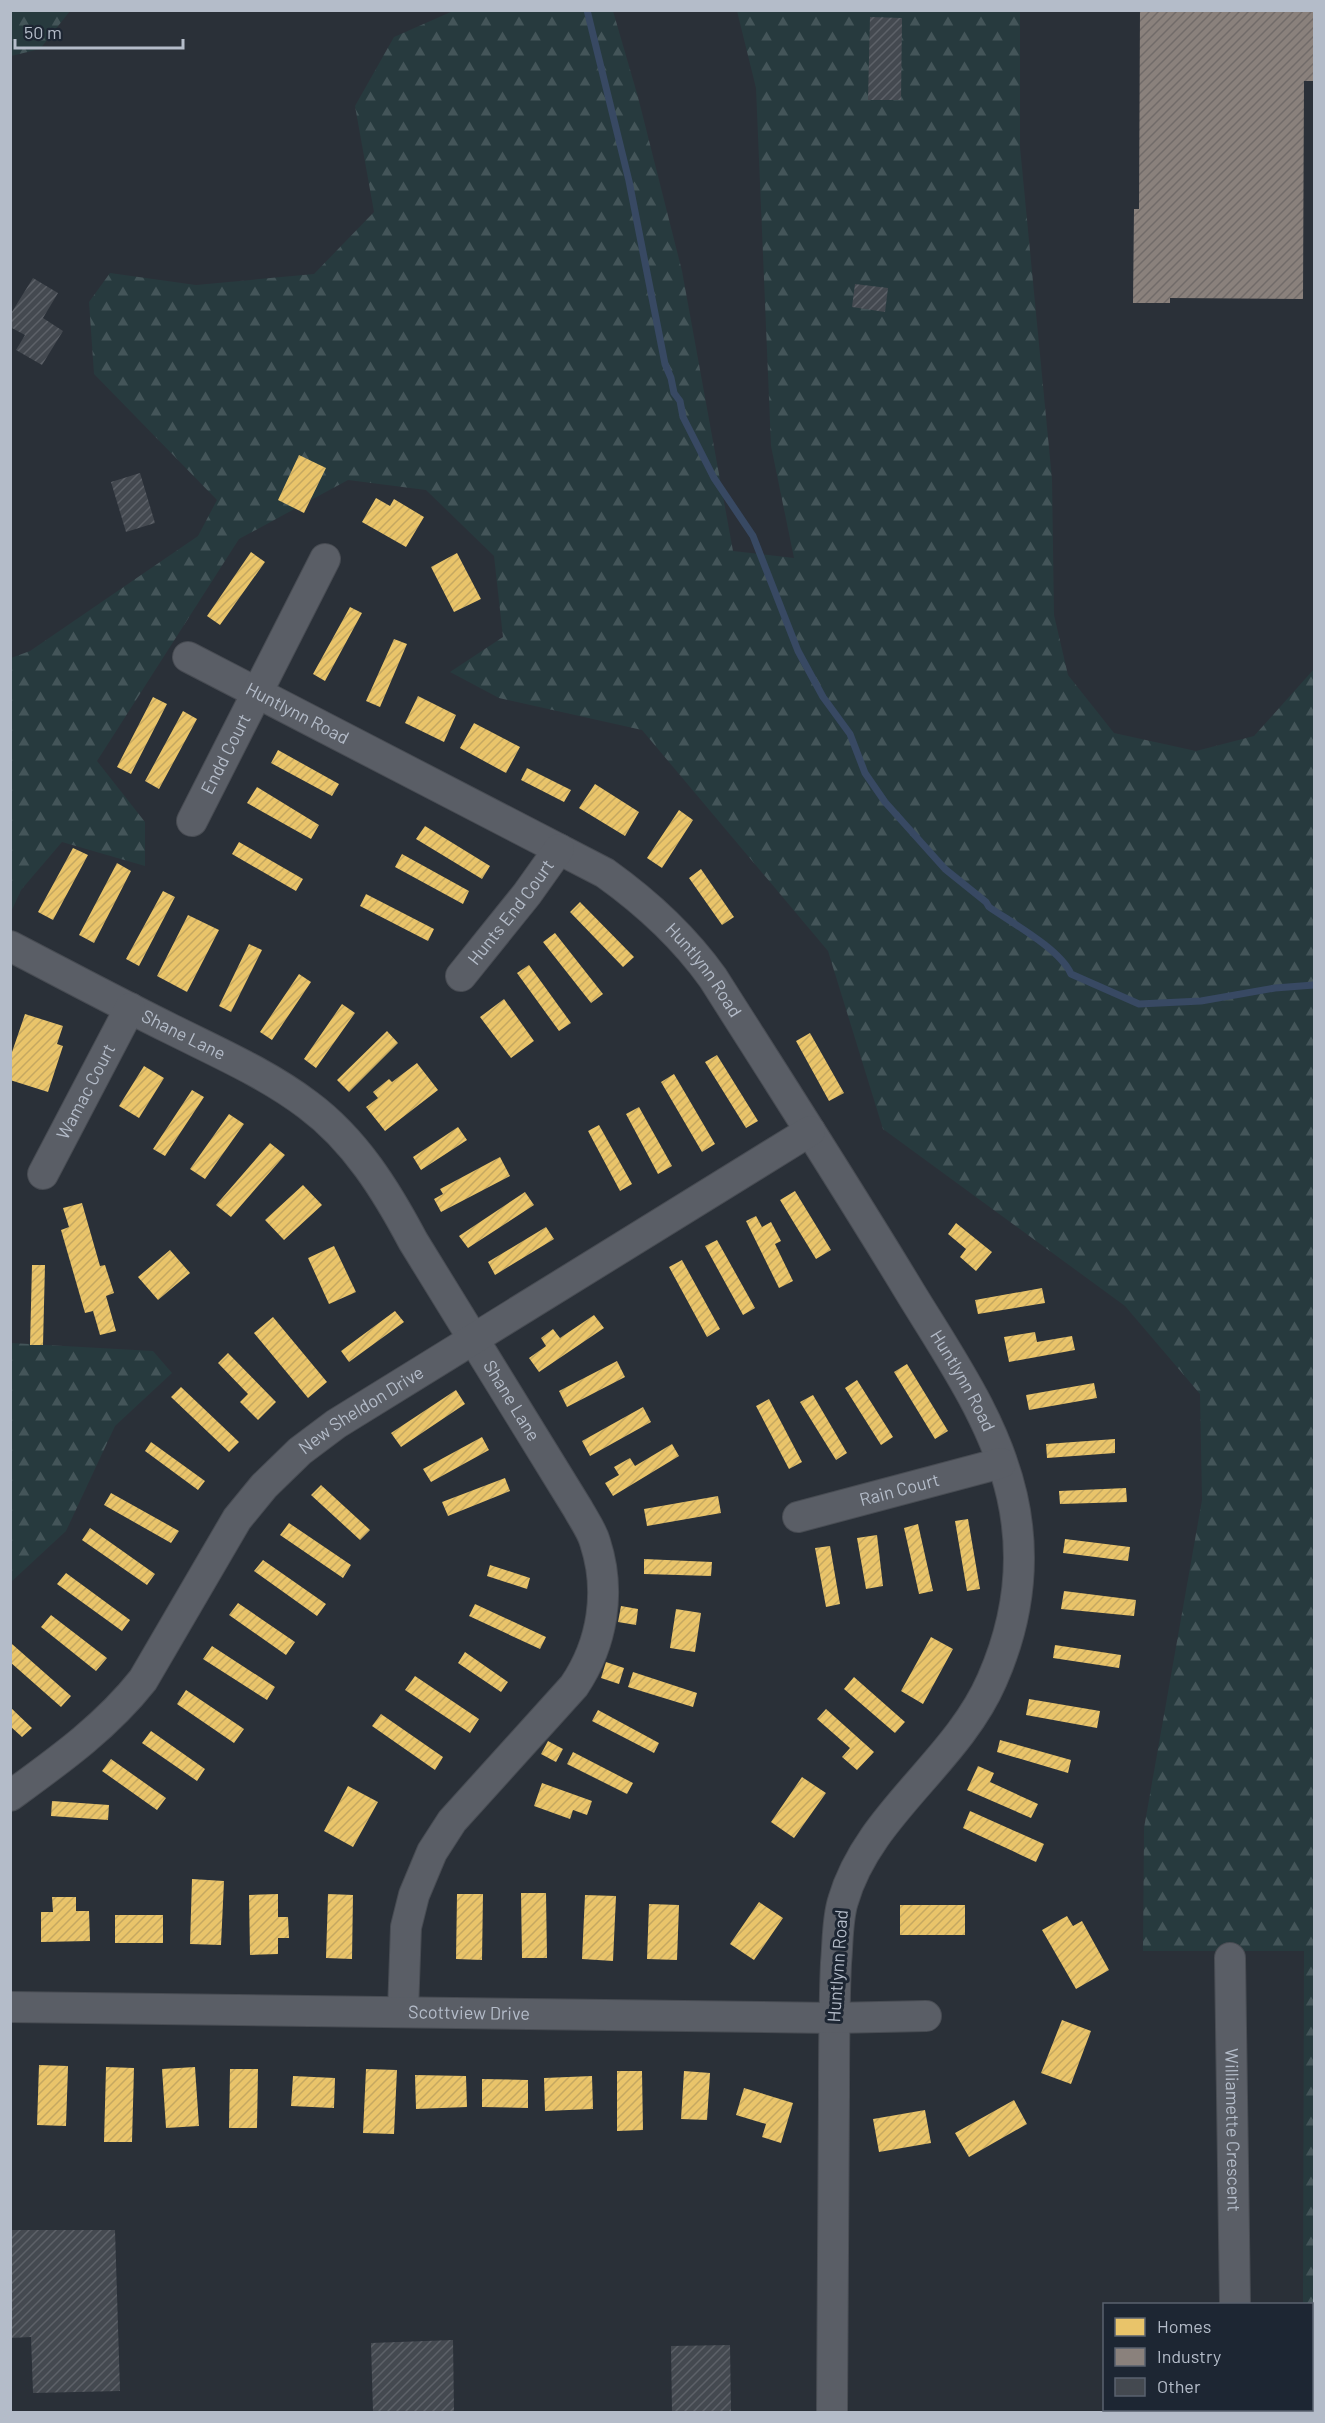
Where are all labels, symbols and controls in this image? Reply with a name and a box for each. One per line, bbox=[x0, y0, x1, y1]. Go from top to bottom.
scale bar bbox=[15, 12, 183, 50]
text: 50 m bbox=[24, 21, 62, 43]
street label: Huntlynn Road bbox=[242, 677, 353, 748]
street label: Endd Court bbox=[195, 710, 255, 798]
street label: Hunts End Court bbox=[462, 855, 558, 969]
street label: Huntlynn Road bbox=[662, 918, 747, 1021]
street label: Shane Lane bbox=[138, 1004, 230, 1064]
street label: Wamac Court bbox=[51, 1040, 119, 1143]
street label: Huntlynn Road bbox=[926, 1325, 1001, 1435]
street label: Shane Lane bbox=[479, 1356, 545, 1445]
street label: New Sheldon Drive bbox=[294, 1361, 427, 1458]
street label: Rain Court bbox=[857, 1468, 942, 1510]
street label: Huntlynn Road bbox=[822, 1909, 852, 2023]
street label: Scottview Drive bbox=[408, 2000, 530, 2024]
street label: Williamette Crescent bbox=[1221, 2048, 1246, 2212]
legend bbox=[1103, 2303, 1313, 2411]
text: Homes bbox=[1157, 2315, 1211, 2337]
text: Industry bbox=[1157, 2345, 1221, 2367]
text: Other bbox=[1157, 2375, 1201, 2397]

